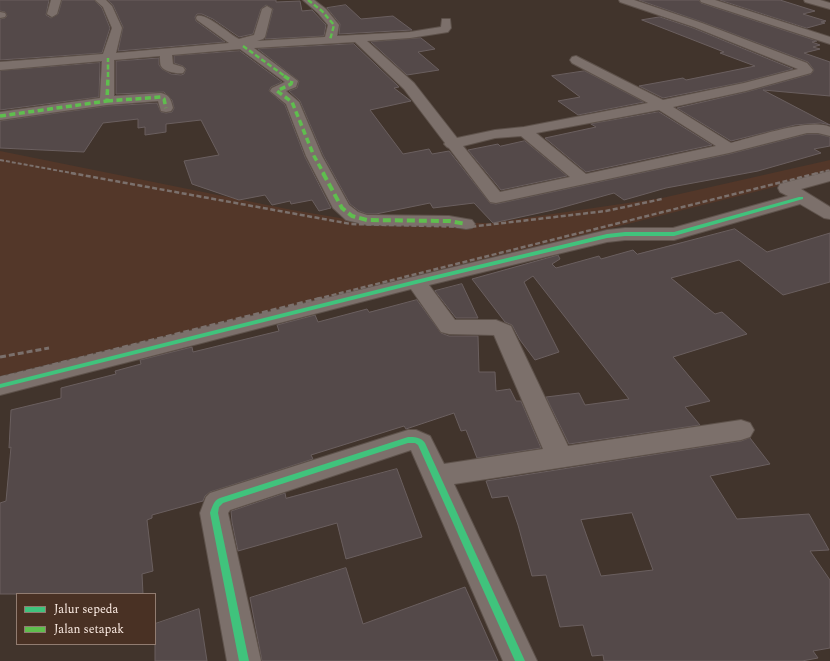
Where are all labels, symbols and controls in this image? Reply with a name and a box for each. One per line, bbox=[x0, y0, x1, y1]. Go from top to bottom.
legend bbox=[16, 593, 156, 645]
text: Jalur sepeda bbox=[54, 600, 118, 619]
text: Jalan setapak bbox=[54, 620, 124, 639]

